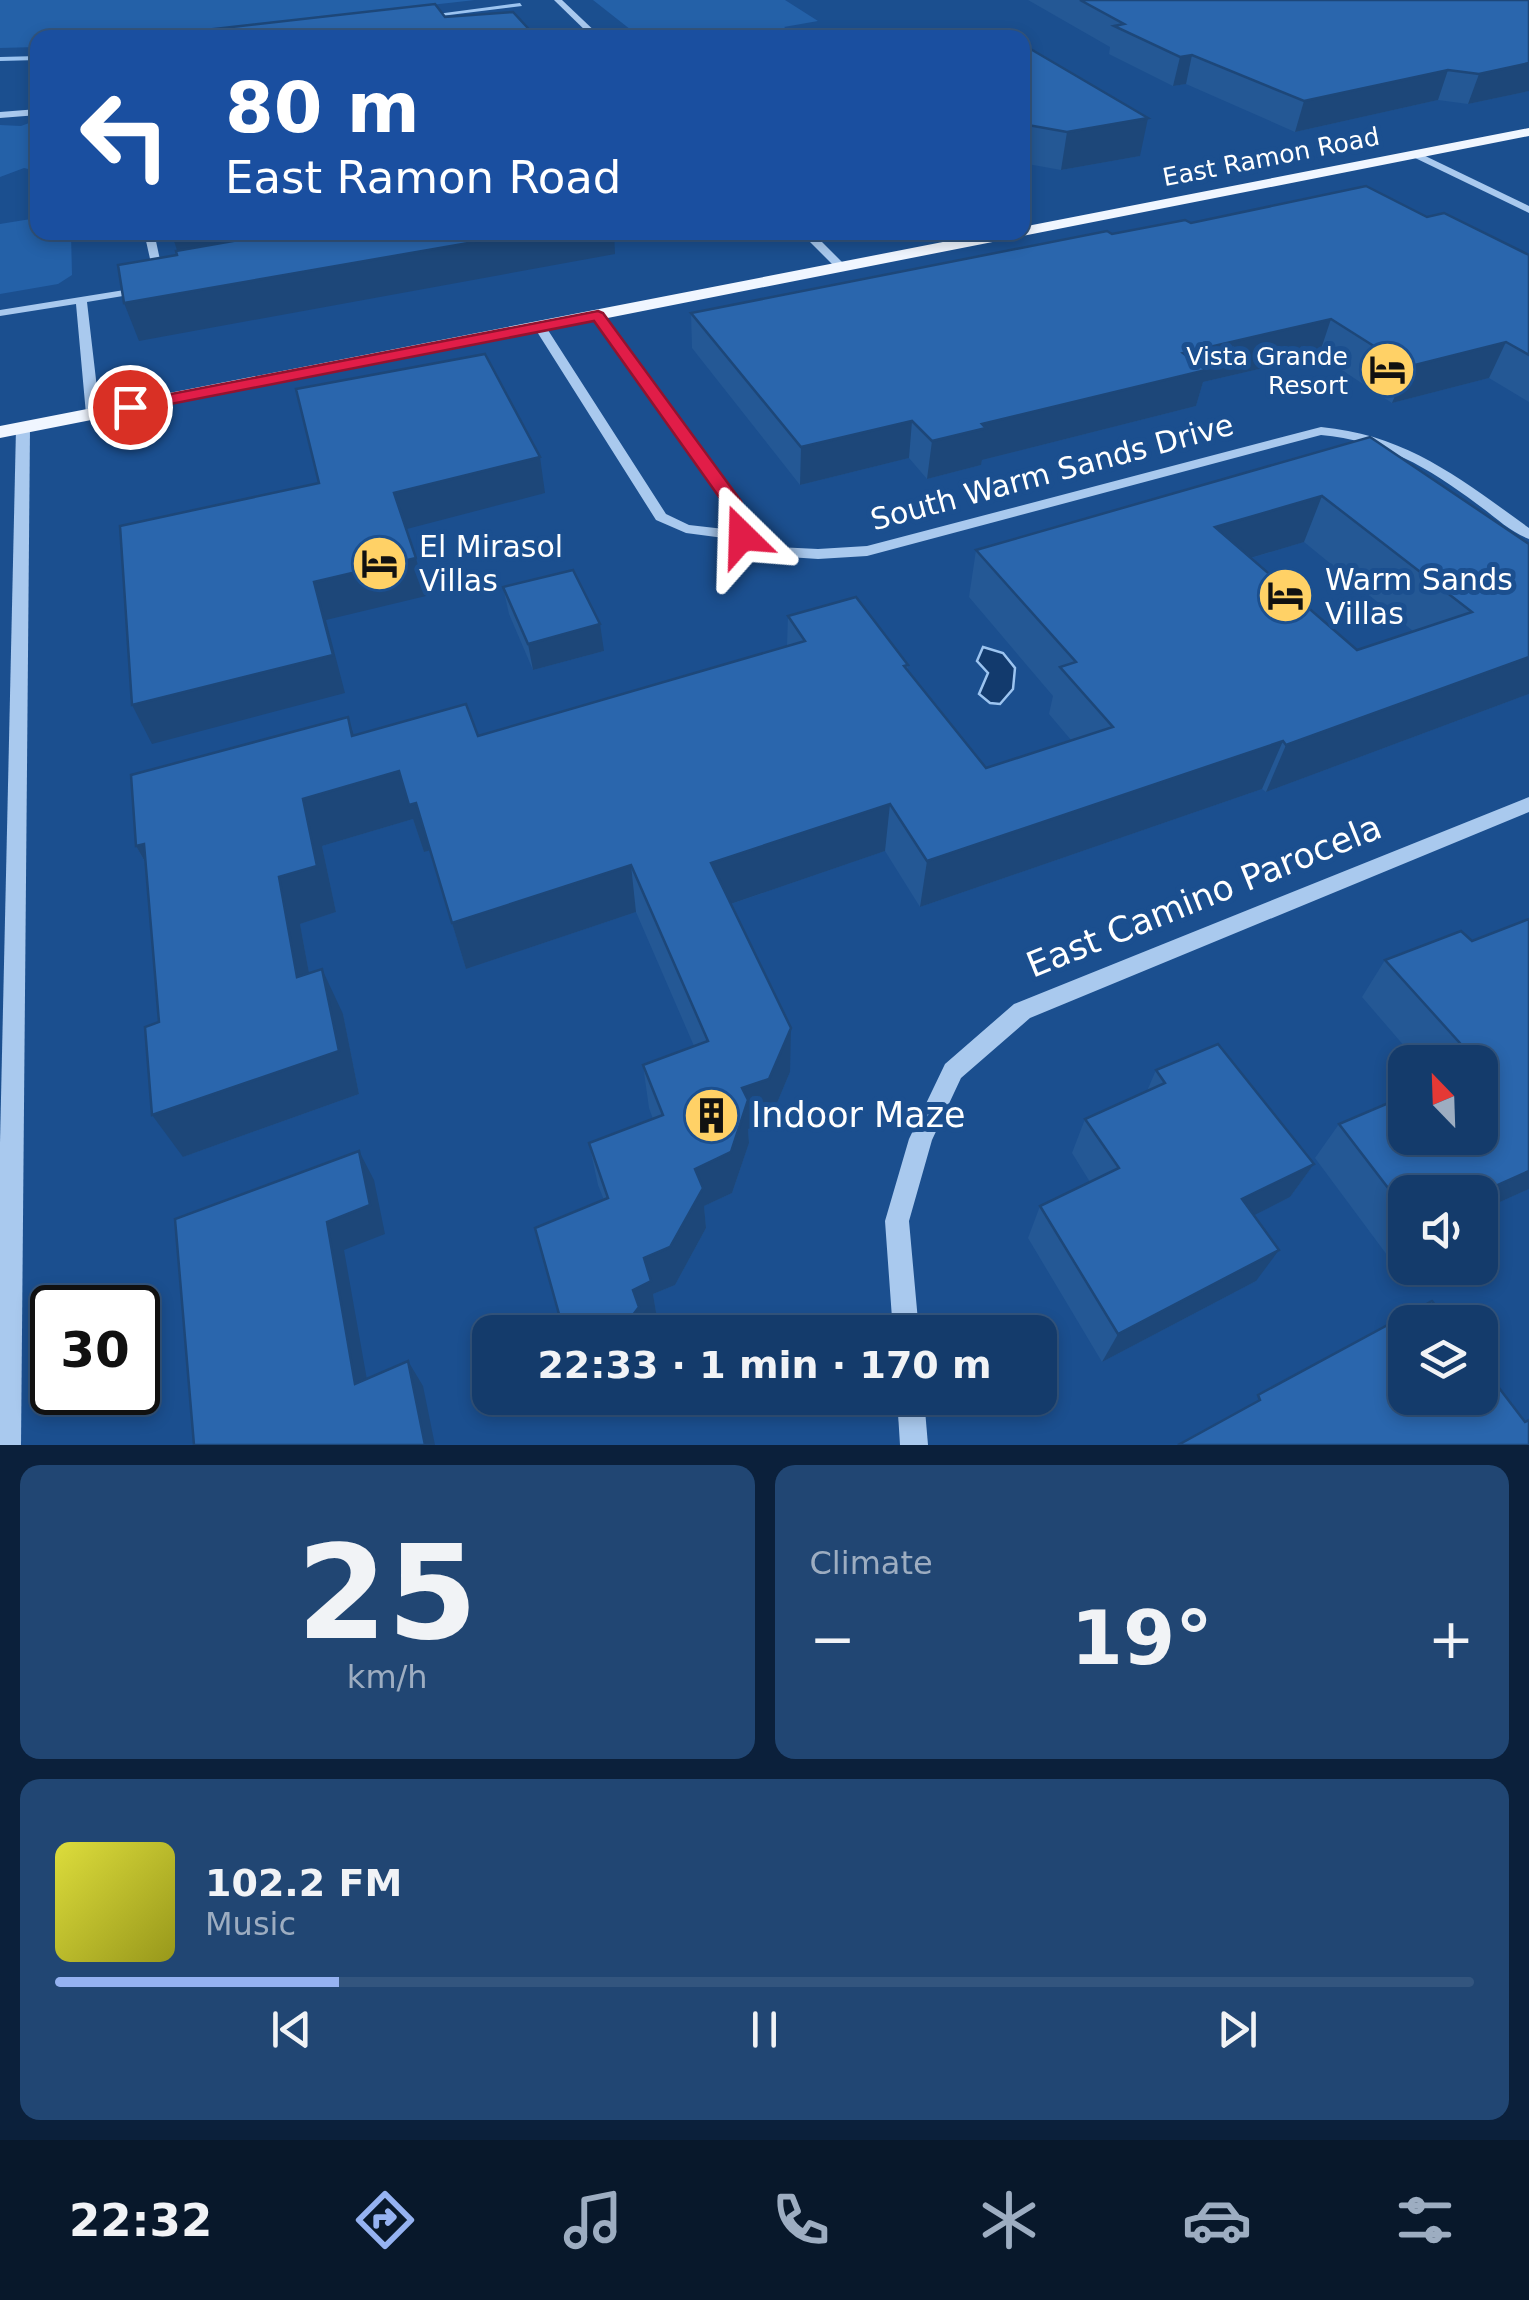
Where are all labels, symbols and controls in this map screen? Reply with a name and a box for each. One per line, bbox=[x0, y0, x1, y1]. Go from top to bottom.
text: 80 m bbox=[225, 67, 420, 149]
icon: left bbox=[60, 70, 190, 200]
street label: East Ramon Road bbox=[1160, 122, 1382, 192]
text: East Ramon Road bbox=[225, 151, 621, 204]
hotel icon: Vista Grande Resort bbox=[1357, 340, 1417, 400]
place label: Vista Grande Resort bbox=[1186, 342, 1348, 400]
pin bbox=[88, 365, 173, 450]
icon: arrive bbox=[103, 380, 158, 435]
street label: South Warm Sands Drive bbox=[867, 407, 1237, 537]
position arrow bbox=[690, 484, 794, 588]
place label: El Mirasol Villas bbox=[419, 529, 563, 598]
hotel icon: El Mirasol Villas bbox=[350, 533, 410, 593]
place label: Warm Sands Villas bbox=[1325, 562, 1513, 631]
hotel icon: Warm Sands Villas bbox=[1256, 566, 1316, 626]
street label: East Camino Parocela bbox=[1021, 806, 1387, 986]
north arrow bbox=[1388, 1045, 1498, 1155]
map controls bbox=[1388, 1045, 1498, 1415]
building icon: Indoor Maze bbox=[682, 1085, 742, 1145]
place label: Indoor Maze bbox=[751, 1095, 966, 1135]
button: sound bbox=[1388, 1175, 1498, 1285]
speed limit sign: 30 bbox=[30, 1285, 160, 1415]
button: layers bbox=[1388, 1305, 1498, 1415]
text: 22:33 · 1 min · 170 m bbox=[537, 1343, 992, 1387]
text: 25 bbox=[297, 1517, 478, 1669]
text: Climate bbox=[810, 1544, 933, 1582]
text: 19° bbox=[1071, 1594, 1213, 1682]
text: − bbox=[810, 1607, 856, 1671]
text: + bbox=[1428, 1607, 1474, 1671]
text: km/h bbox=[347, 1658, 428, 1696]
text: 102.2 FM bbox=[205, 1861, 402, 1905]
text: Music bbox=[205, 1905, 296, 1943]
icon: previous bbox=[264, 2002, 319, 2057]
icon: pause bbox=[737, 2002, 792, 2057]
icon: next bbox=[1210, 2002, 1265, 2057]
icon: directions bbox=[350, 2185, 420, 2255]
icon: music bbox=[558, 2185, 628, 2255]
icon: phone bbox=[766, 2185, 836, 2255]
icon: climate bbox=[974, 2185, 1044, 2255]
icon: car bbox=[1182, 2185, 1252, 2255]
icon: filters bbox=[1390, 2185, 1460, 2255]
text: 22:32 bbox=[69, 2194, 212, 2247]

